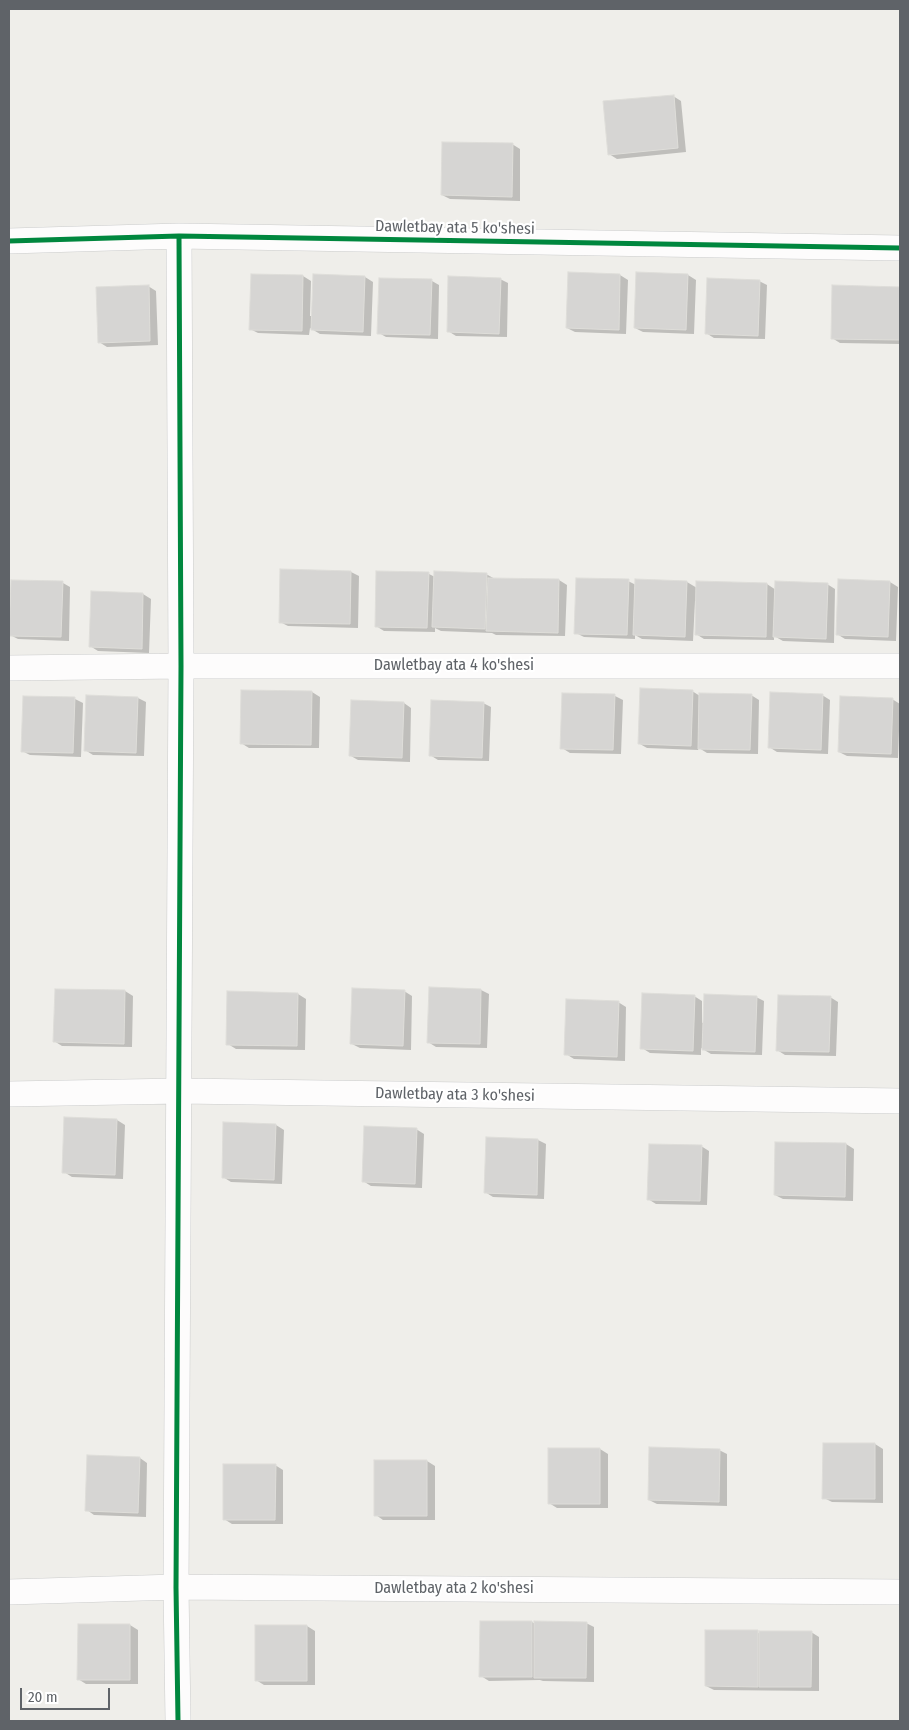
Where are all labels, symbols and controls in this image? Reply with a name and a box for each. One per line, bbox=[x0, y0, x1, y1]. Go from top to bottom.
street label: Dawletbay ata 5 ko'shesi bbox=[375, 217, 535, 239]
street label: Dawletbay ata 4 ko'shesi bbox=[374, 656, 534, 676]
street label: Dawletbay ata 3 ko'shesi bbox=[375, 1084, 535, 1106]
street label: Dawletbay ata 2 ko'shesi bbox=[374, 1579, 534, 1599]
scale bar bbox=[22, 1678, 112, 1710]
text: 20 m bbox=[28, 1688, 58, 1706]

